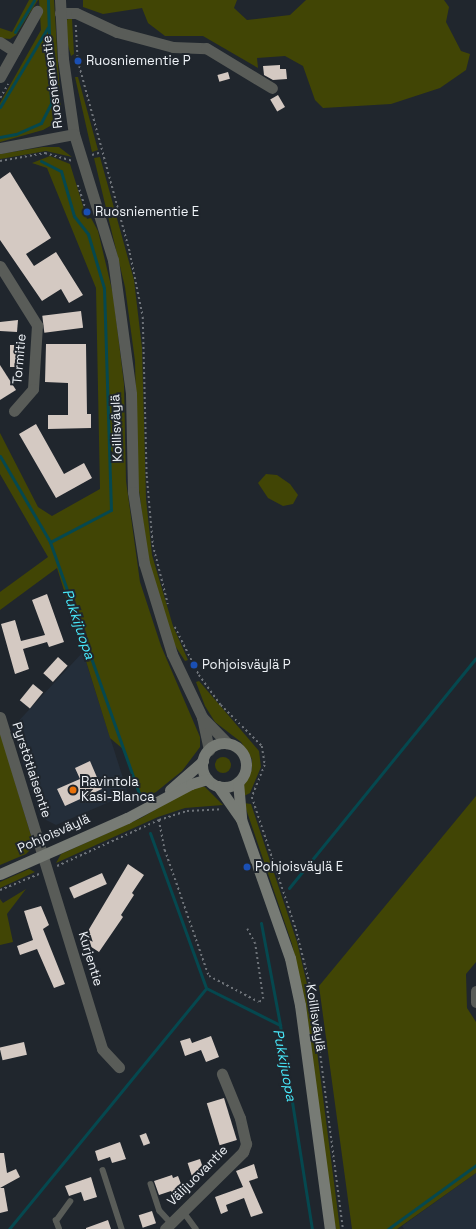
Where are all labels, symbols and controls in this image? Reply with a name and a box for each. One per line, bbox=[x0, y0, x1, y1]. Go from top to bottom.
street label: Ruosniementie bbox=[40, 35, 66, 129]
place label: Ruosniementie P bbox=[86, 53, 191, 69]
marker: Ruosniementie P bbox=[73, 56, 83, 66]
place label: Ruosniementie E bbox=[95, 204, 199, 220]
marker: Ruosniementie E bbox=[82, 207, 92, 217]
street label: Tormitie bbox=[10, 333, 30, 385]
street label: Koillisväylä bbox=[108, 394, 126, 462]
water label: Pukkijuopa bbox=[59, 587, 99, 661]
place label: Pohjoisväylä P bbox=[202, 657, 291, 673]
marker: Pohjoisväylä P bbox=[189, 660, 199, 670]
street label: Pyrstötiaisentie bbox=[8, 720, 54, 820]
place label: Ravintola Kasi-Blanca bbox=[81, 775, 155, 806]
marker: Ravintola Kasi-Blanca bbox=[68, 785, 78, 795]
street label: Pohjoisväylä bbox=[15, 811, 93, 857]
place label: Pohjoisväylä E bbox=[255, 859, 343, 875]
marker: Pohjoisväylä E bbox=[242, 862, 252, 872]
street label: Kurjentie bbox=[74, 930, 106, 988]
street label: Koillisväylä bbox=[302, 983, 328, 1053]
water label: Pukkijuopa bbox=[270, 1027, 300, 1103]
street label: Välijuovantie bbox=[164, 1142, 232, 1210]

